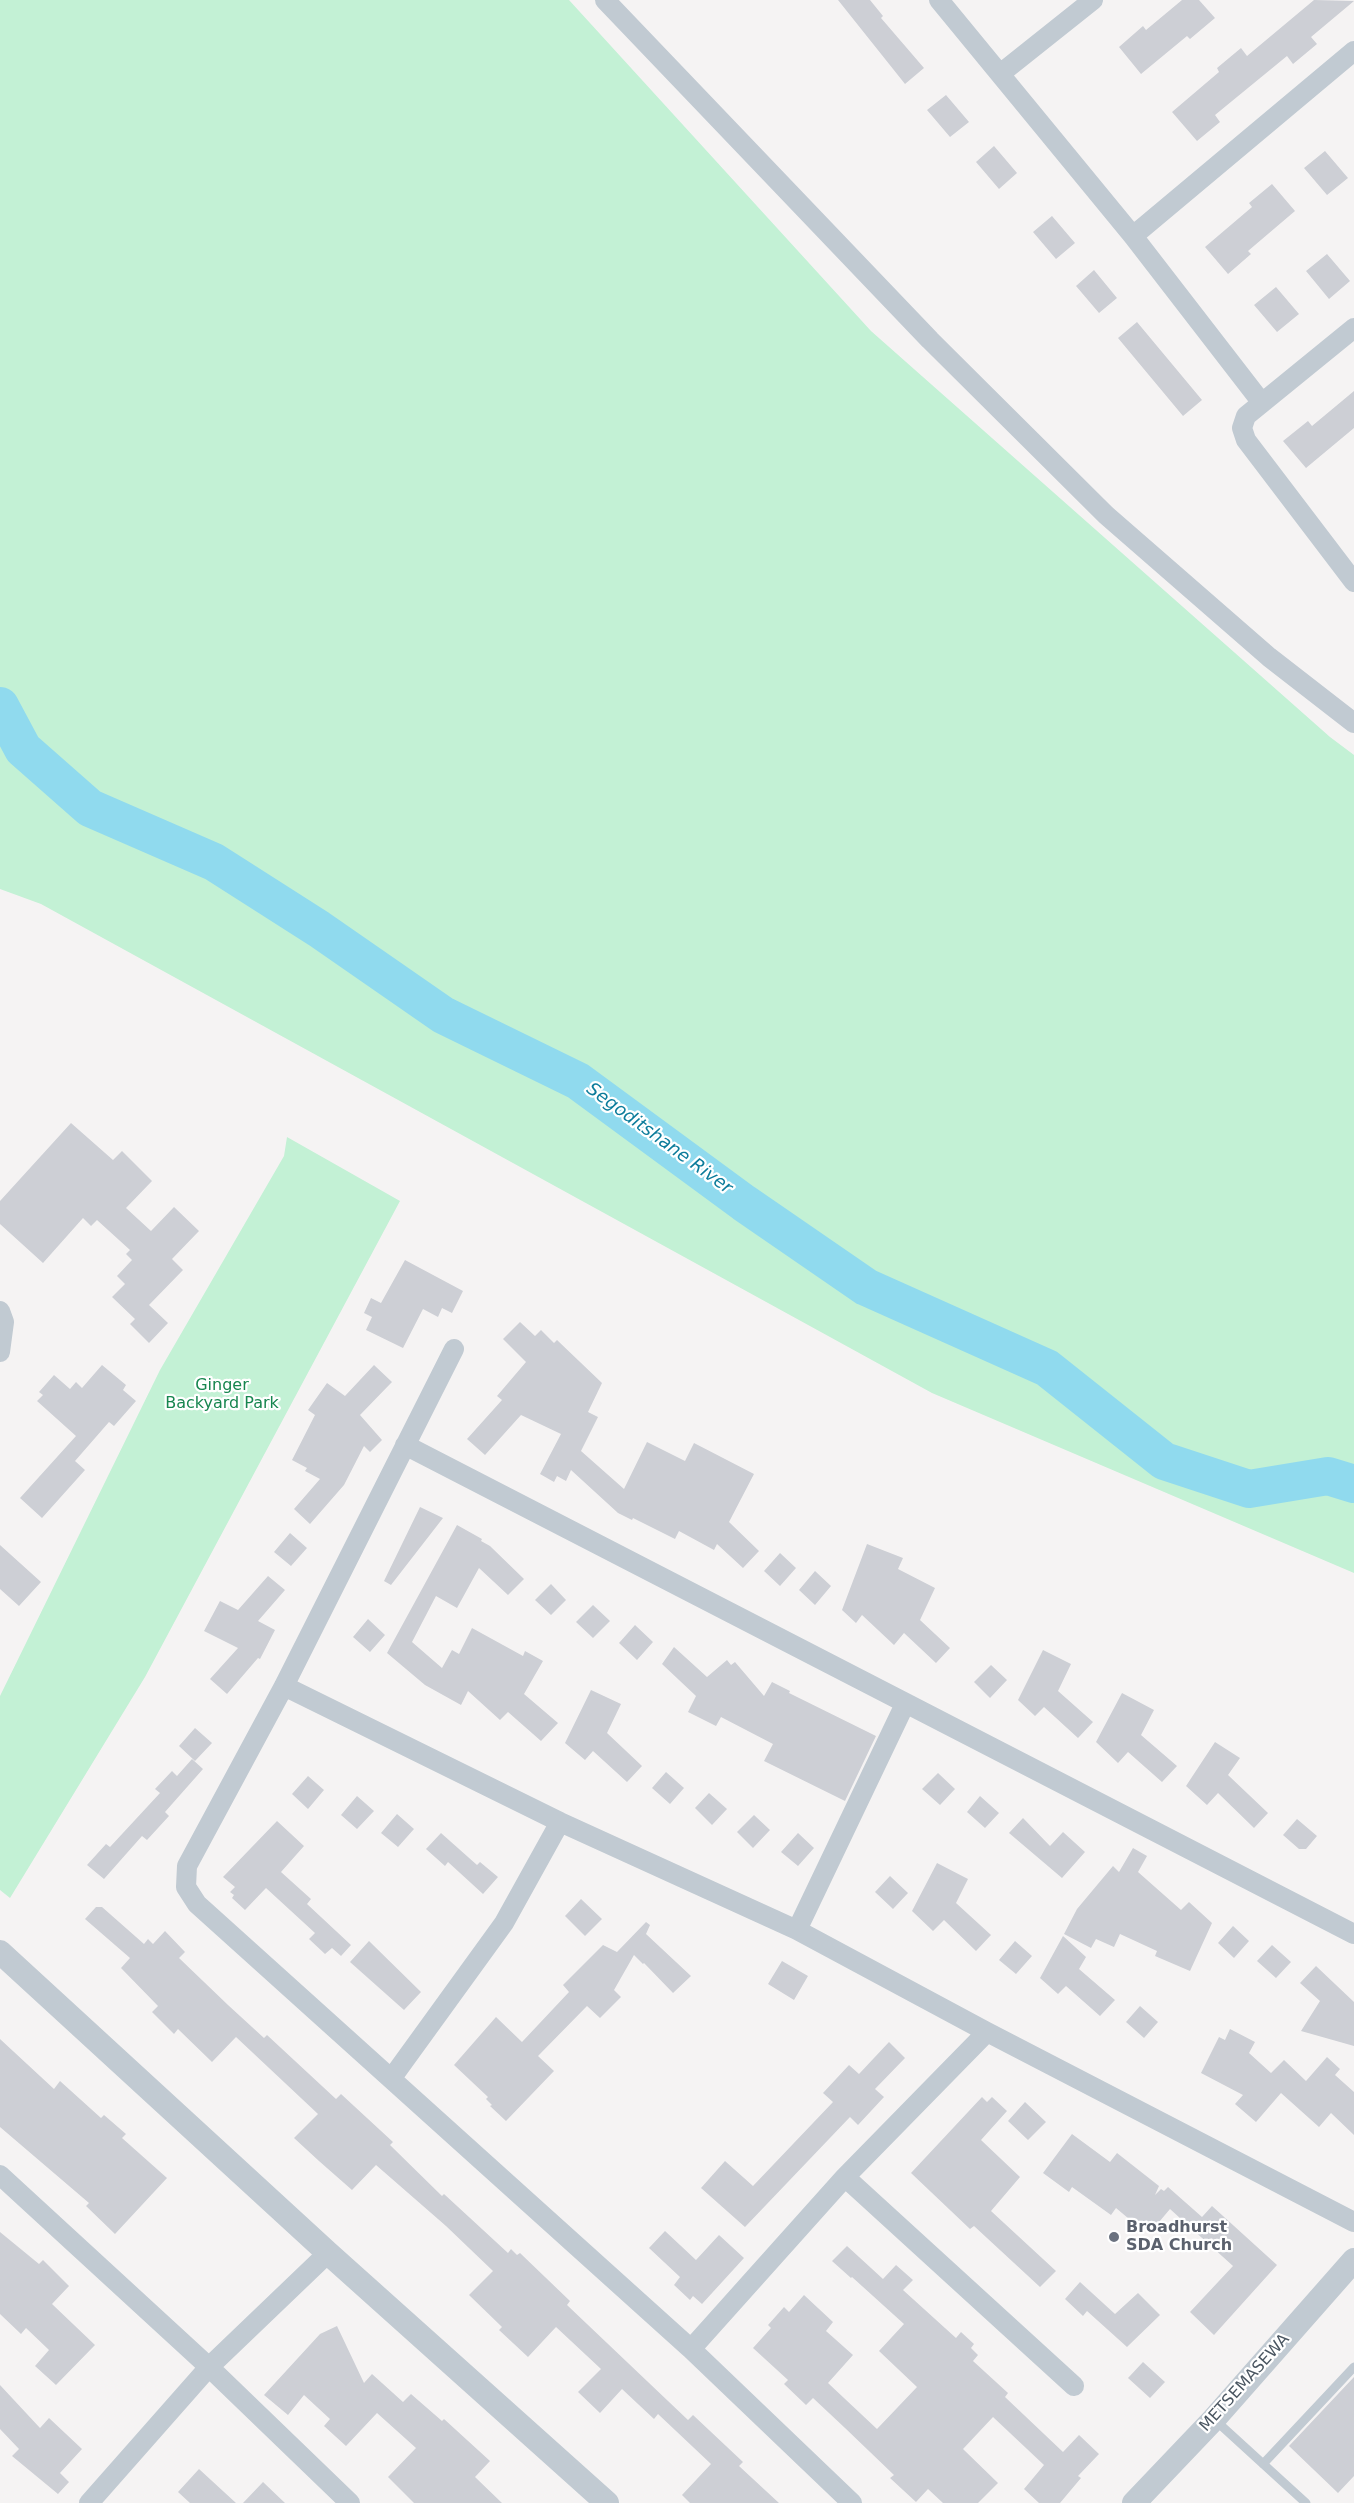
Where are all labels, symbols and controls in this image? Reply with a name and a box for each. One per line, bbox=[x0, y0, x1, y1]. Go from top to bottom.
water label: Segoditshane River bbox=[582, 1079, 736, 1199]
park label: Ginger Backyard Park bbox=[165, 1376, 279, 1414]
place label: Broadhurst SDA Church bbox=[1126, 2218, 1232, 2256]
marker: Broadhurst SDA Church bbox=[1107, 2230, 1121, 2244]
street label: METSEMASEWA bbox=[1196, 2330, 1294, 2436]

